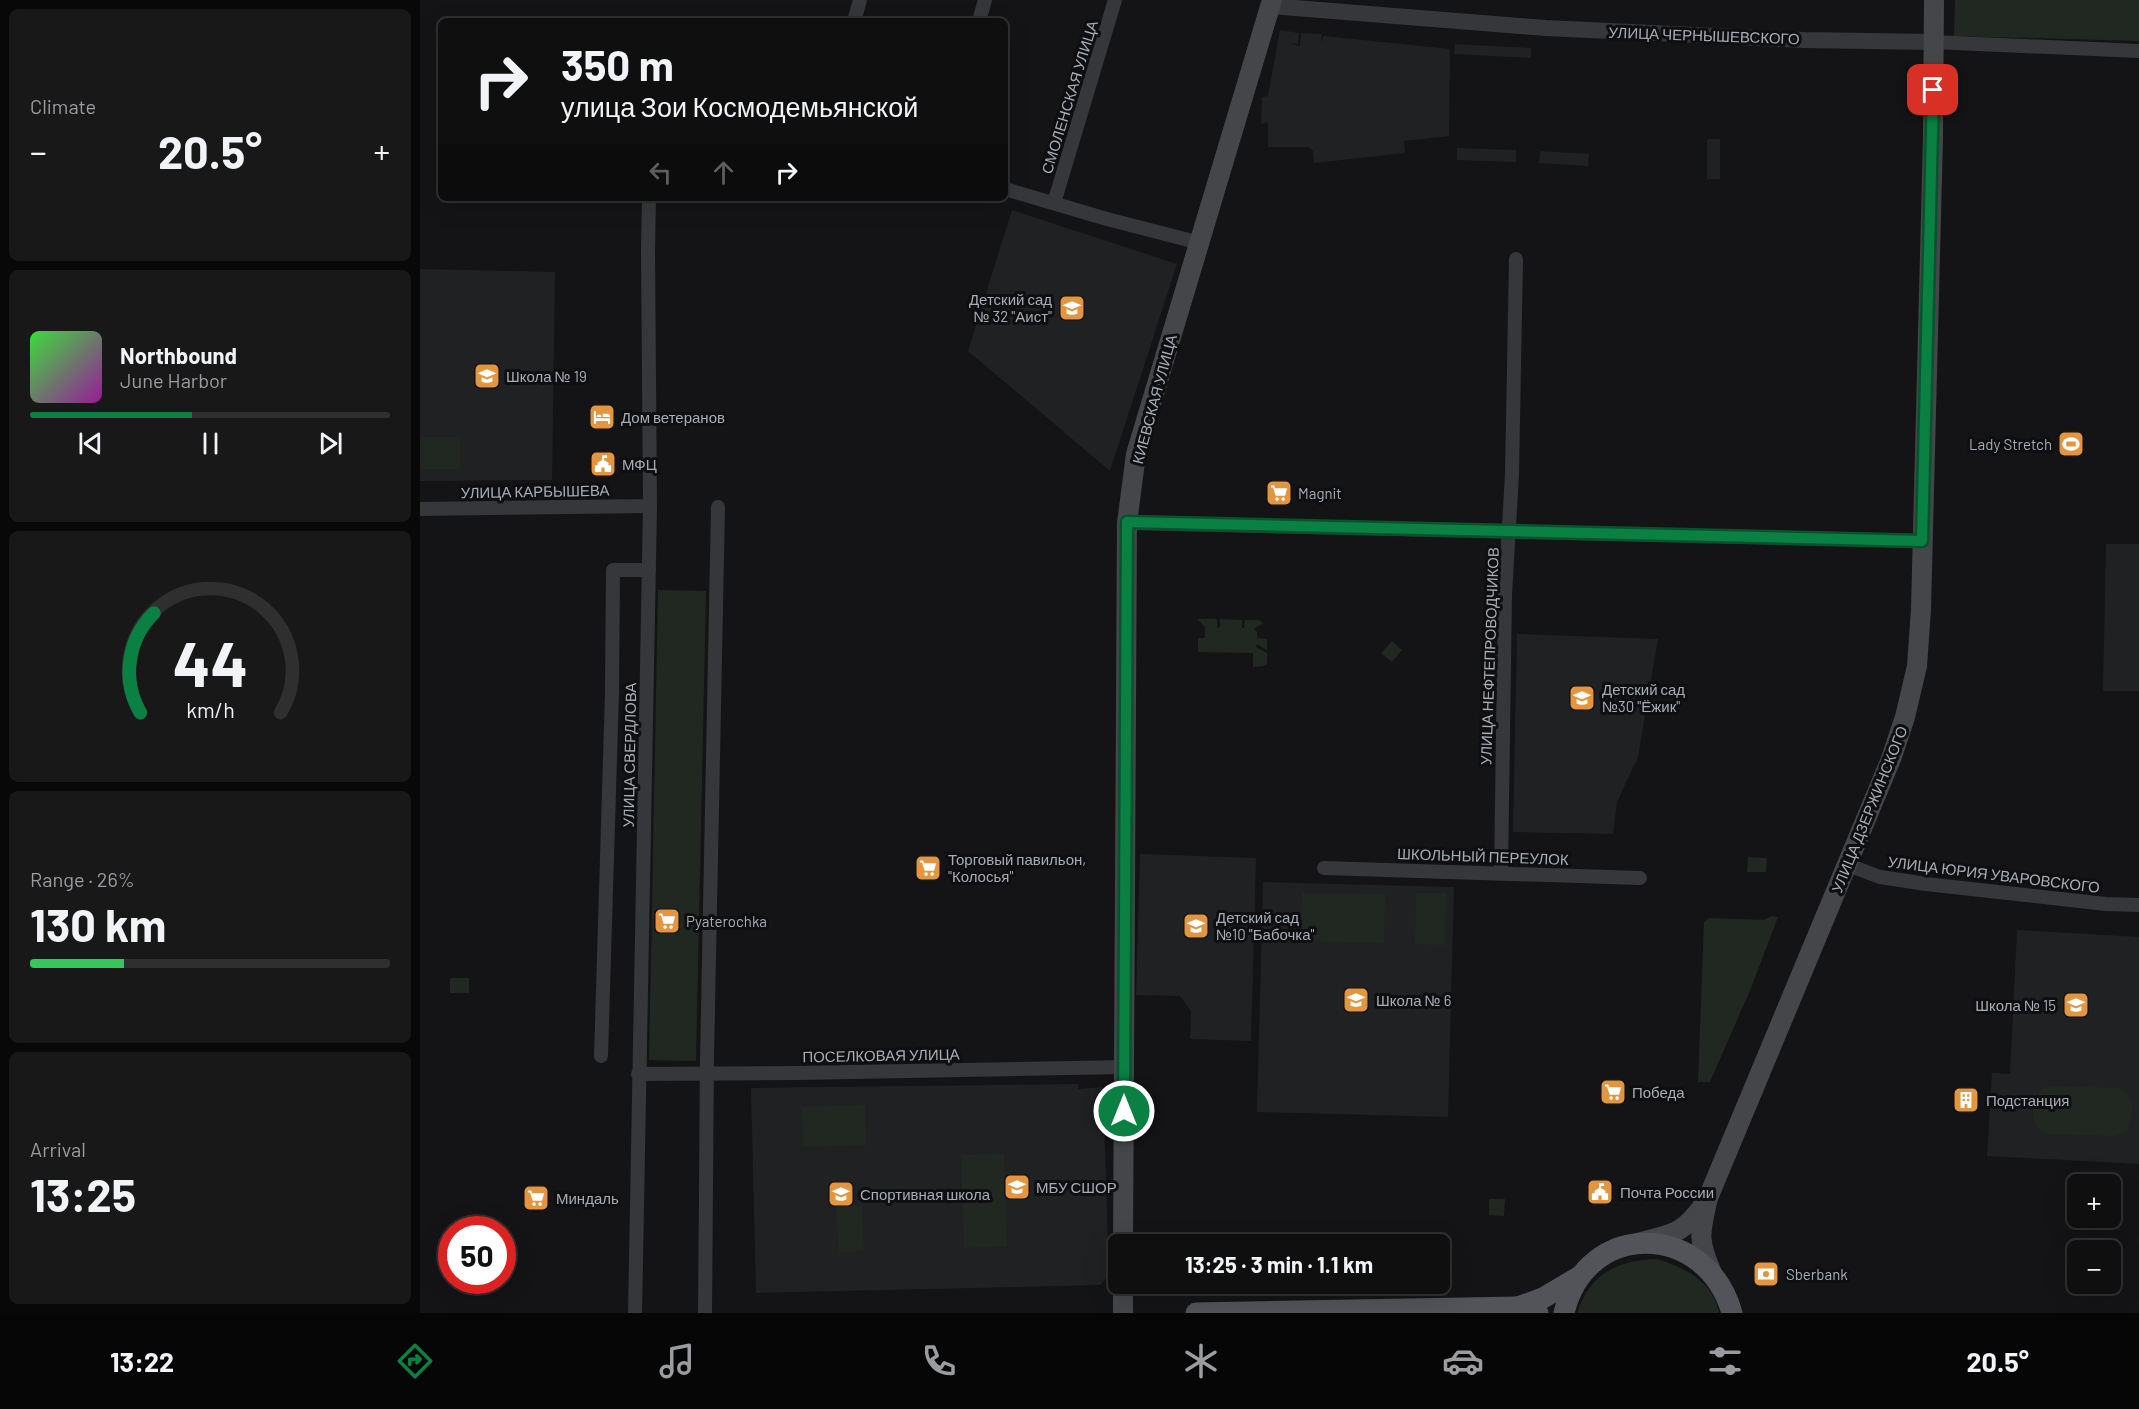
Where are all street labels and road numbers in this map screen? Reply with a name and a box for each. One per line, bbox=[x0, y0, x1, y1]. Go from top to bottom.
street label: СМОЛЕНСКАЯ УЛИЦА bbox=[1037, 18, 1101, 176]
street label: УЛИЦА ЧЕРНЫШЕВСКОГО bbox=[1608, 23, 1800, 47]
street label: КИЕВСКАЯ УЛИЦА bbox=[1128, 332, 1180, 466]
street label: УЛИЦА КАРБЫШЕВА bbox=[460, 481, 610, 501]
street label: УЛИЦА НЕФТЕПРОВОДЧИКОВ bbox=[1476, 547, 1502, 765]
street label: УЛИЦА СВЕРДЛОВА bbox=[619, 682, 639, 828]
street label: УЛИЦА ДЗЕРЖИНСКОГО bbox=[1827, 723, 1911, 895]
street label: ШКОЛЬНЫЙ ПЕРЕУЛОК bbox=[1397, 844, 1569, 868]
street label: УЛИЦА ЮРИЯ УВАРОВСКОГО bbox=[1887, 852, 2101, 896]
street label: ПОСЕЛКОВАЯ УЛИЦА bbox=[802, 1045, 960, 1065]

